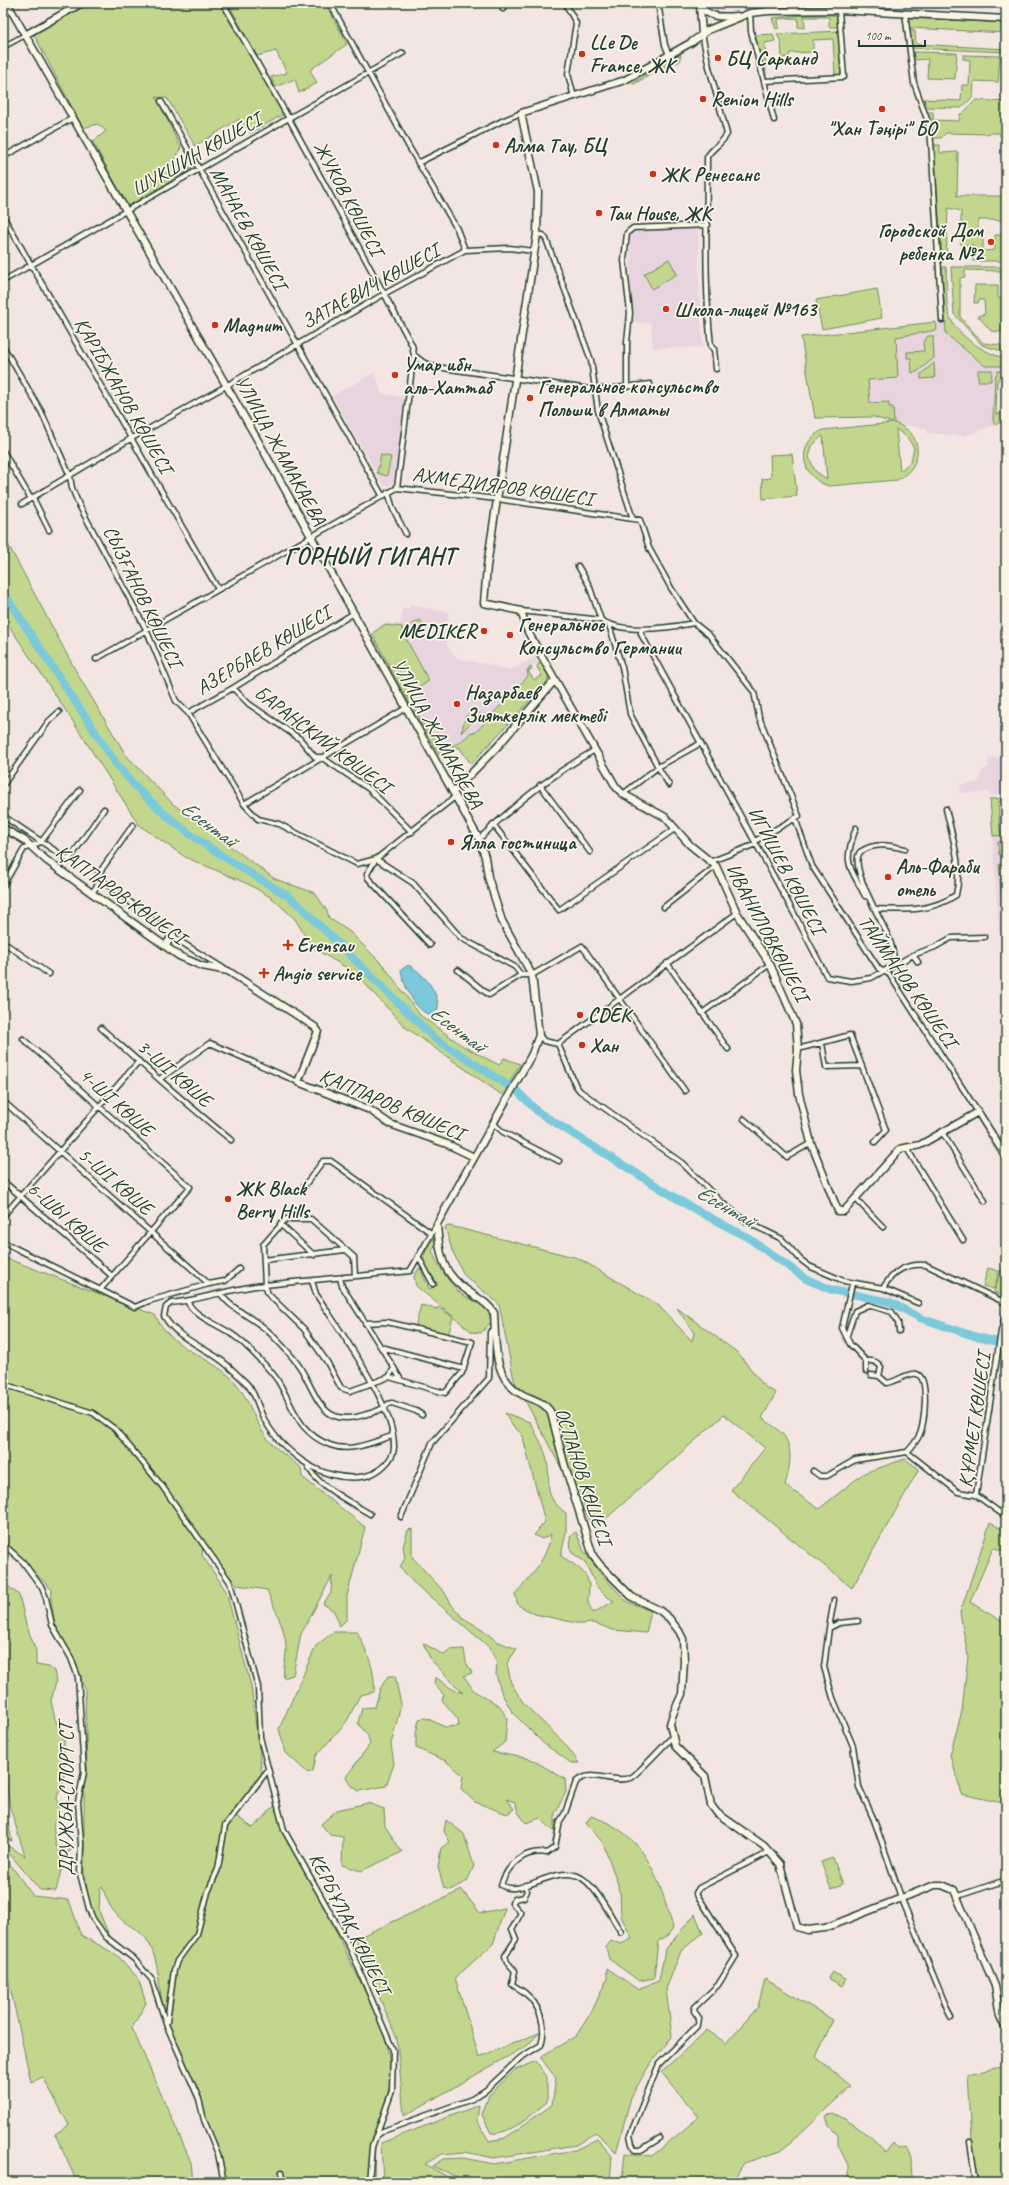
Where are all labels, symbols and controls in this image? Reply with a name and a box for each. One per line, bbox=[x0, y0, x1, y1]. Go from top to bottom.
scale bar bbox=[859, 22, 925, 48]
text: 100 m bbox=[865, 28, 892, 44]
place label: LLe De France, ЖК bbox=[590, 30, 678, 78]
place label: БЦ Сарканд bbox=[726, 46, 819, 71]
marker: LLe De France, ЖК bbox=[577, 49, 587, 59]
marker: БЦ Сарканд bbox=[713, 53, 723, 63]
place label: Renion Hills bbox=[711, 87, 794, 112]
marker: Renion Hills bbox=[698, 94, 708, 104]
marker: "Хан Тәңірі" БО bbox=[877, 104, 887, 114]
street label: ШУКШИН КӨШЕСІ bbox=[127, 105, 270, 202]
place label: "Хан Тәңірі" БО bbox=[828, 116, 939, 141]
place label: Алма Тау, БЦ bbox=[504, 133, 608, 158]
street label: ЖУКОВ КӨШЕСІ bbox=[308, 137, 391, 264]
marker: Алма Тау, БЦ bbox=[491, 140, 501, 150]
place label: ЖК Ренесанс bbox=[661, 162, 761, 187]
street label: МАНАЕВ КӨШЕСІ bbox=[205, 163, 295, 298]
marker: ЖК Ренесанс bbox=[648, 169, 658, 179]
place label: Tau House, ЖК bbox=[607, 201, 715, 226]
marker: Tau House, ЖК bbox=[594, 208, 604, 218]
place label: Городской Дом ребенка №2 bbox=[878, 218, 985, 266]
street label: ЗАТАЕВИЧ КӨШЕСІ bbox=[297, 236, 448, 335]
marker: Городской Дом ребенка №2 bbox=[986, 237, 996, 247]
place label: Школа-лицей №163 bbox=[674, 297, 818, 322]
marker: Школа-лицей №163 bbox=[661, 304, 671, 314]
street label: ҚАРІБЖАНОВ КӨШЕСІ bbox=[69, 313, 181, 482]
place label: Magnum bbox=[223, 313, 283, 338]
marker: Magnum bbox=[210, 320, 220, 330]
place label: Умар ибн аль-Хаттаб bbox=[403, 352, 496, 400]
marker: Умар ибн аль-Хаттаб bbox=[390, 370, 400, 380]
street label: УЛИЦА ЖАМАКАЕВА bbox=[229, 371, 332, 530]
place label: Генеральное консульство Польши в Алматы bbox=[538, 374, 720, 422]
marker: Генеральное консульство Польши в Алматы bbox=[525, 393, 535, 403]
street label: АХМЕДИЯРОВ КӨШЕСІ bbox=[411, 461, 600, 512]
street label: СЫЗҒАНОВ КӨШЕСІ bbox=[98, 522, 190, 675]
district label: ГОРНЫЙ ГИГАНТ bbox=[284, 541, 460, 571]
street label: АЗЕРБАЕВ КӨШЕСІ bbox=[192, 598, 339, 700]
place label: Генеральное Консульство Германии bbox=[518, 612, 682, 661]
place label: MEDIKER bbox=[399, 619, 479, 644]
marker: MEDIKER bbox=[479, 626, 489, 636]
marker: Генеральное Консульство Германии bbox=[505, 630, 515, 640]
street label: УЛИЦА ЖАМАКАЕВА bbox=[386, 654, 489, 813]
street label: БАРАНСКИЙ КӨШЕСІ bbox=[249, 680, 400, 802]
place label: Назарбаев Зияткерлік мектебі bbox=[465, 680, 609, 728]
marker: Назарбаев Зияткерлік мектебі bbox=[452, 699, 462, 709]
water label: Есентай bbox=[176, 795, 246, 856]
street label: ИГИШЕВ КӨШЕСІ bbox=[743, 802, 833, 943]
place label: Ялла гостиница bbox=[459, 830, 577, 855]
marker: Ялла гостиница bbox=[446, 837, 456, 847]
street label: ҚАППАРОВ КӨШЕСІ bbox=[51, 839, 194, 953]
place label: Аль-Фараби отель bbox=[896, 854, 981, 902]
street label: ИВАНИЛОВКӨШЕСІ bbox=[721, 859, 817, 1010]
marker: Аль-Фараби отель bbox=[883, 872, 893, 882]
street label: ТАЙМАНОВ КӨШЕСІ bbox=[853, 910, 965, 1056]
place label: Erensau bbox=[297, 933, 355, 958]
marker: Erensau bbox=[282, 939, 294, 951]
place label: Angio service bbox=[273, 961, 363, 986]
marker: Angio service bbox=[258, 967, 270, 979]
water label: Есентай bbox=[425, 1000, 494, 1061]
place label: CDEK bbox=[588, 1003, 634, 1028]
marker: CDEK bbox=[575, 1010, 585, 1020]
place label: Хан bbox=[590, 1033, 619, 1058]
street label: 3-ШІ КӨШЕ bbox=[132, 1034, 219, 1114]
marker: Хан bbox=[577, 1040, 587, 1050]
street label: 4-ШІ КӨШЕ bbox=[74, 1062, 161, 1144]
street label: ҚАППАРОВ КӨШЕСІ bbox=[316, 1063, 472, 1148]
street label: 5-ШІ КӨШЕ bbox=[73, 1142, 160, 1222]
street label: 6-ШЫ КӨШЕ bbox=[22, 1176, 113, 1260]
place label: ЖК Black Berry Hills bbox=[236, 1176, 311, 1224]
water label: Есентай bbox=[692, 1179, 764, 1235]
marker: ЖК Black Berry Hills bbox=[223, 1194, 233, 1204]
street label: ҚҰРМЕТ КӨШЕСІ bbox=[953, 1346, 997, 1489]
street label: ОСПАНОВ КӨШЕСІ bbox=[550, 1405, 619, 1553]
street label: ДРУЖБА-СПОРТ СТ bbox=[54, 1718, 79, 1875]
street label: КЕРБҰЛАҚ КӨШЕСІ bbox=[303, 1849, 398, 2002]

